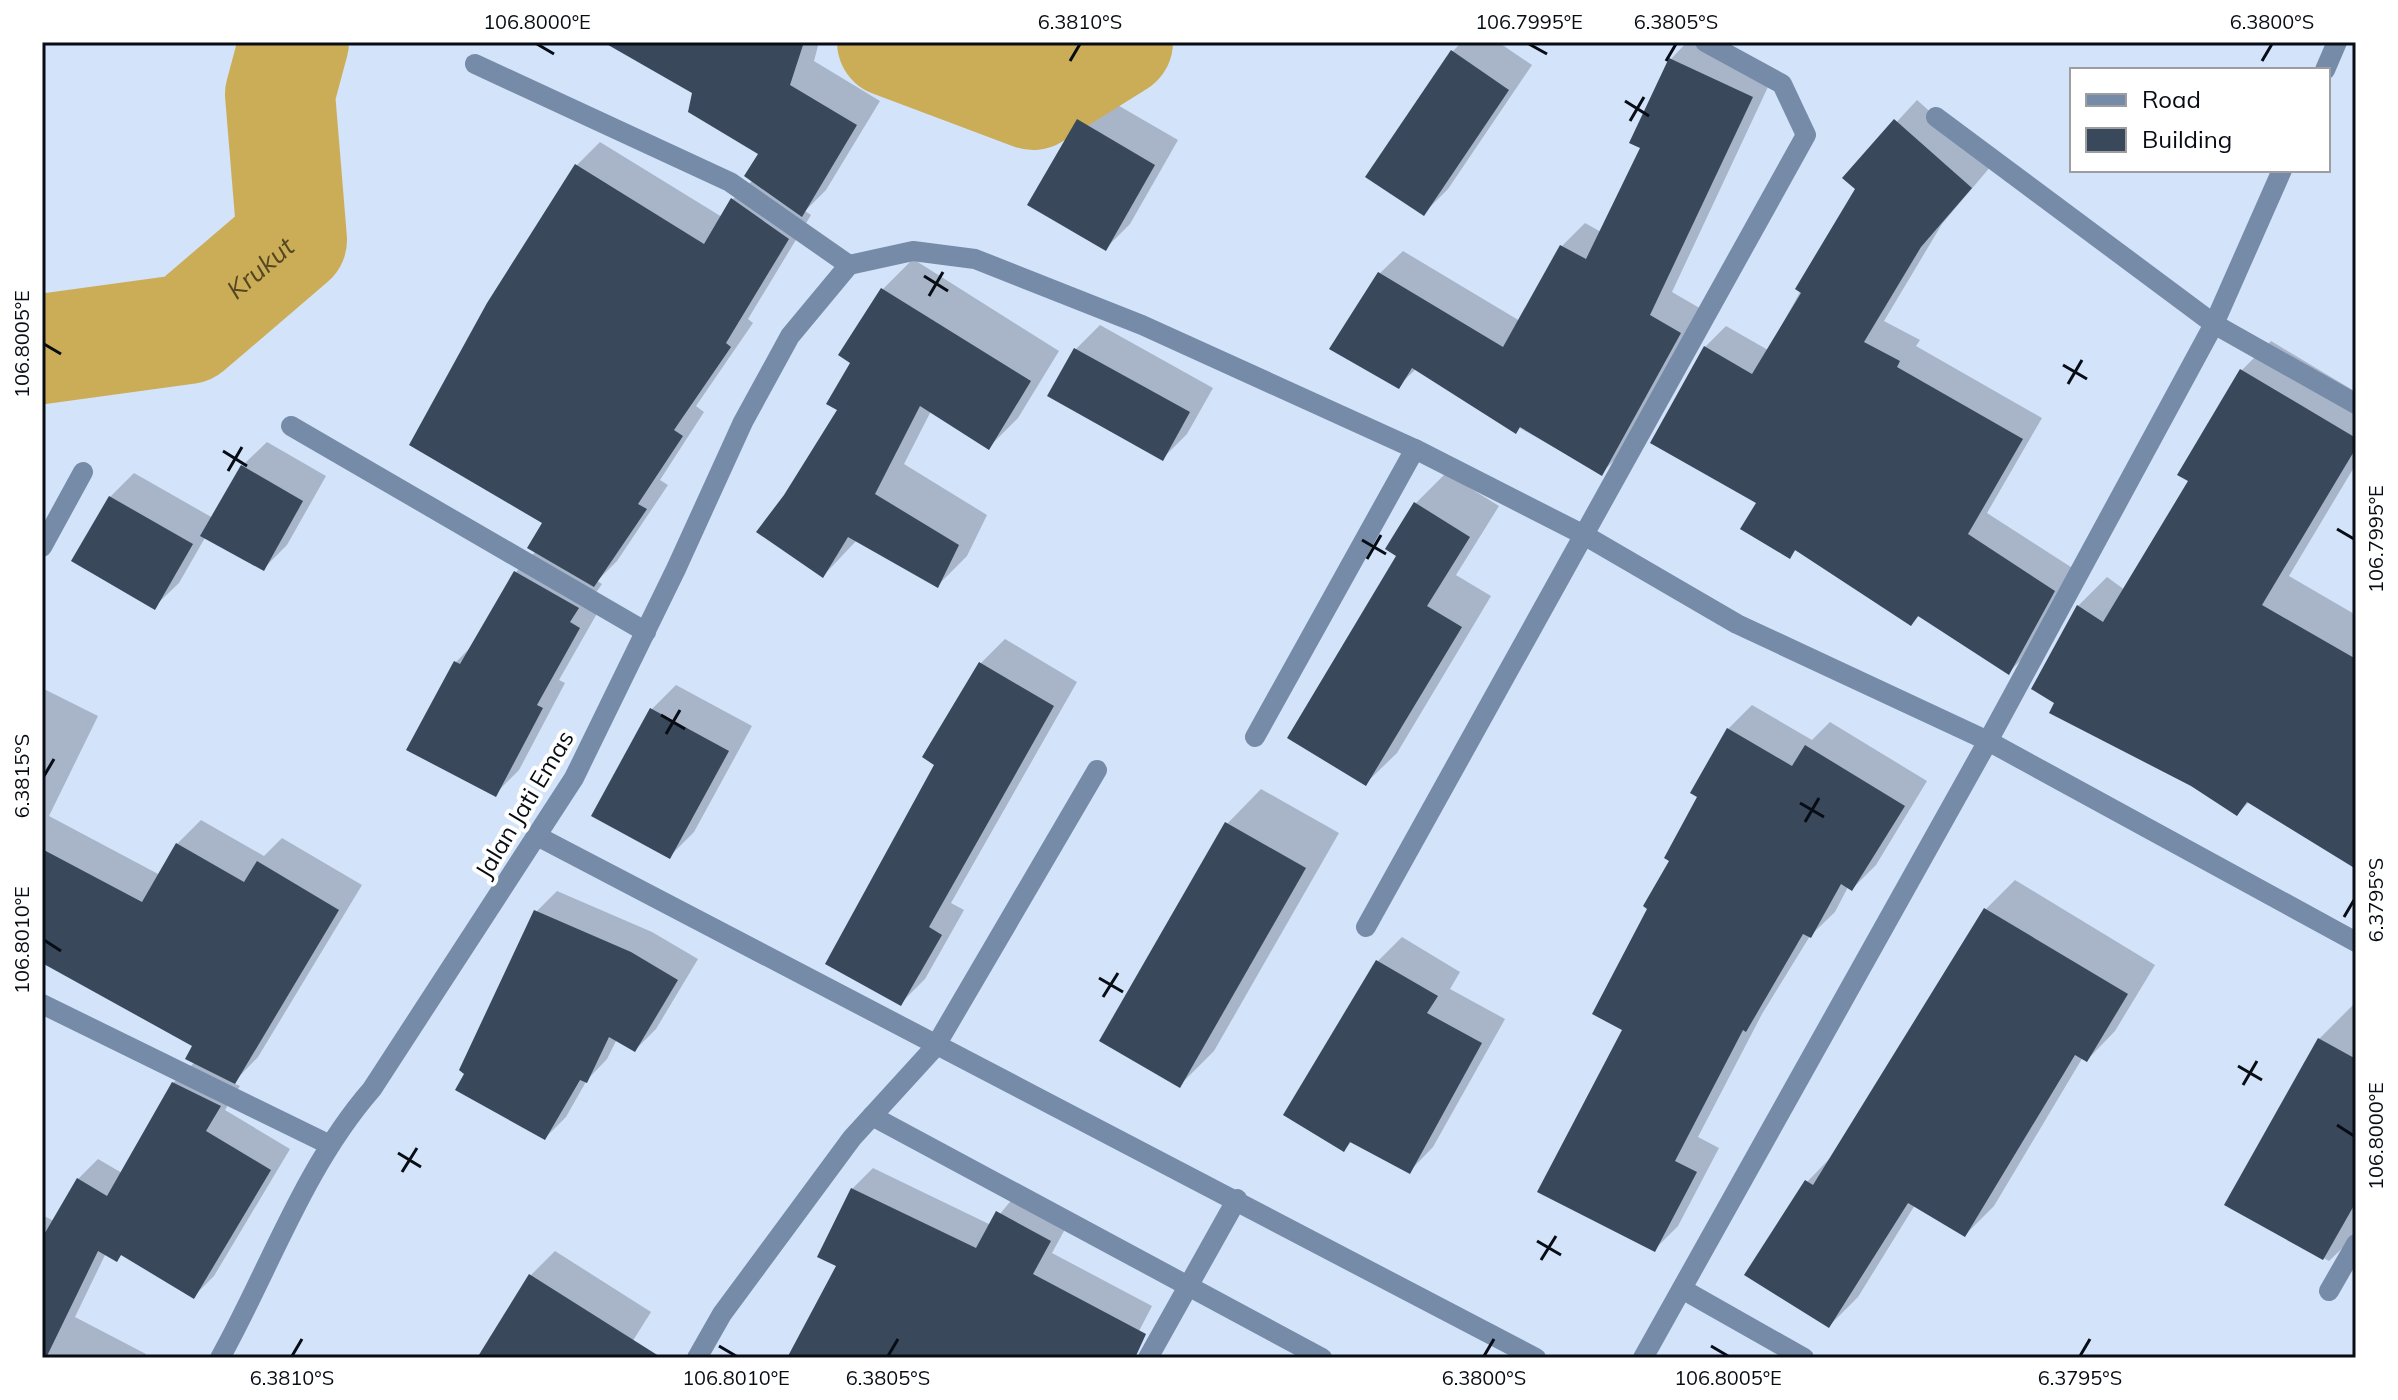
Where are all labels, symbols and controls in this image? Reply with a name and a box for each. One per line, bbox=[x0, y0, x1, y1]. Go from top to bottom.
text: 106.8000°E bbox=[483, 9, 591, 34]
text: 6.3810°S bbox=[1038, 9, 1122, 34]
text: 106.7995°E bbox=[1475, 9, 1583, 34]
text: 6.3805°S bbox=[1634, 9, 1718, 34]
text: 6.3800°S bbox=[2230, 9, 2314, 34]
legend bbox=[2070, 68, 2330, 172]
text: Road bbox=[2142, 84, 2201, 114]
text: Building bbox=[2142, 124, 2232, 154]
water label: Krukut bbox=[219, 229, 301, 306]
text: 106.8005°E bbox=[9, 290, 34, 398]
text: 106.7995°E bbox=[2363, 485, 2388, 593]
street label: Jalan Jati Emas bbox=[468, 725, 580, 883]
text: 6.3815°S bbox=[9, 734, 34, 818]
text: 6.3795°S bbox=[2363, 858, 2388, 942]
text: 106.8010°E bbox=[9, 886, 34, 994]
text: 106.8000°E bbox=[2363, 1082, 2388, 1190]
text: 6.3810°S bbox=[250, 1365, 334, 1390]
text: 106.8010°E bbox=[682, 1365, 790, 1390]
text: 6.3805°S bbox=[846, 1365, 930, 1390]
text: 6.3800°S bbox=[1442, 1365, 1526, 1390]
text: 106.8005°E bbox=[1674, 1365, 1782, 1390]
text: 6.3795°S bbox=[2038, 1365, 2122, 1390]

